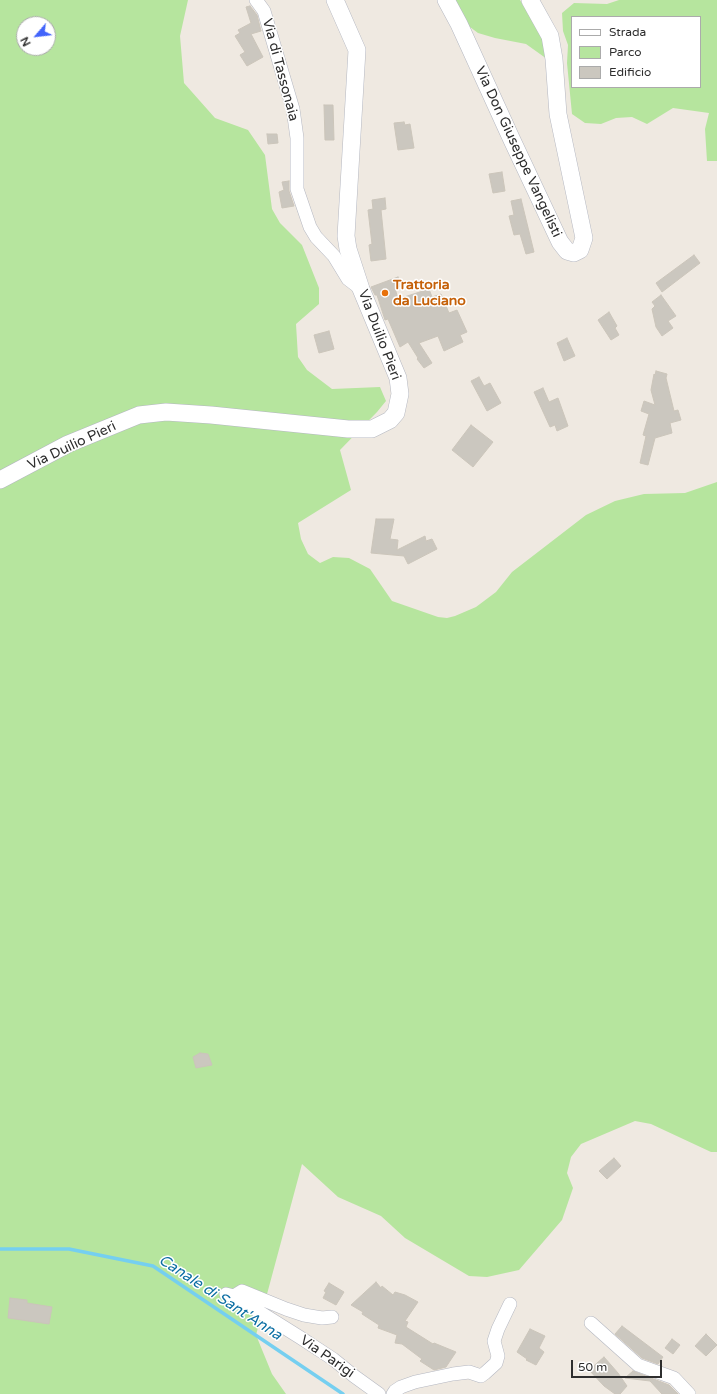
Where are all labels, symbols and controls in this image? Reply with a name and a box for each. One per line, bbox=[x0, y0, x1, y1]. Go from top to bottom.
north arrow bbox=[16, 16, 56, 56]
legend bbox=[571, 16, 701, 88]
street label: Via di Tassonaia bbox=[258, 17, 302, 123]
text: Strada bbox=[609, 25, 646, 39]
text: N bbox=[18, 34, 34, 48]
text: Parco bbox=[609, 45, 642, 59]
street label: Via Don Giuseppe Vangelisti bbox=[471, 64, 565, 240]
text: Edificio bbox=[609, 65, 651, 79]
place label: Trattoria da Luciano bbox=[393, 277, 466, 310]
street label: Via Duilio Pieri bbox=[354, 287, 404, 383]
marker: Trattoria da Luciano bbox=[380, 288, 390, 298]
street label: Via Duilio Pieri bbox=[25, 418, 119, 474]
water label: Canale di Sant'Anna bbox=[155, 1251, 285, 1345]
street label: Via Parigi bbox=[297, 1332, 357, 1382]
scale bar bbox=[573, 1352, 664, 1378]
text: 50 m bbox=[578, 1360, 607, 1374]

